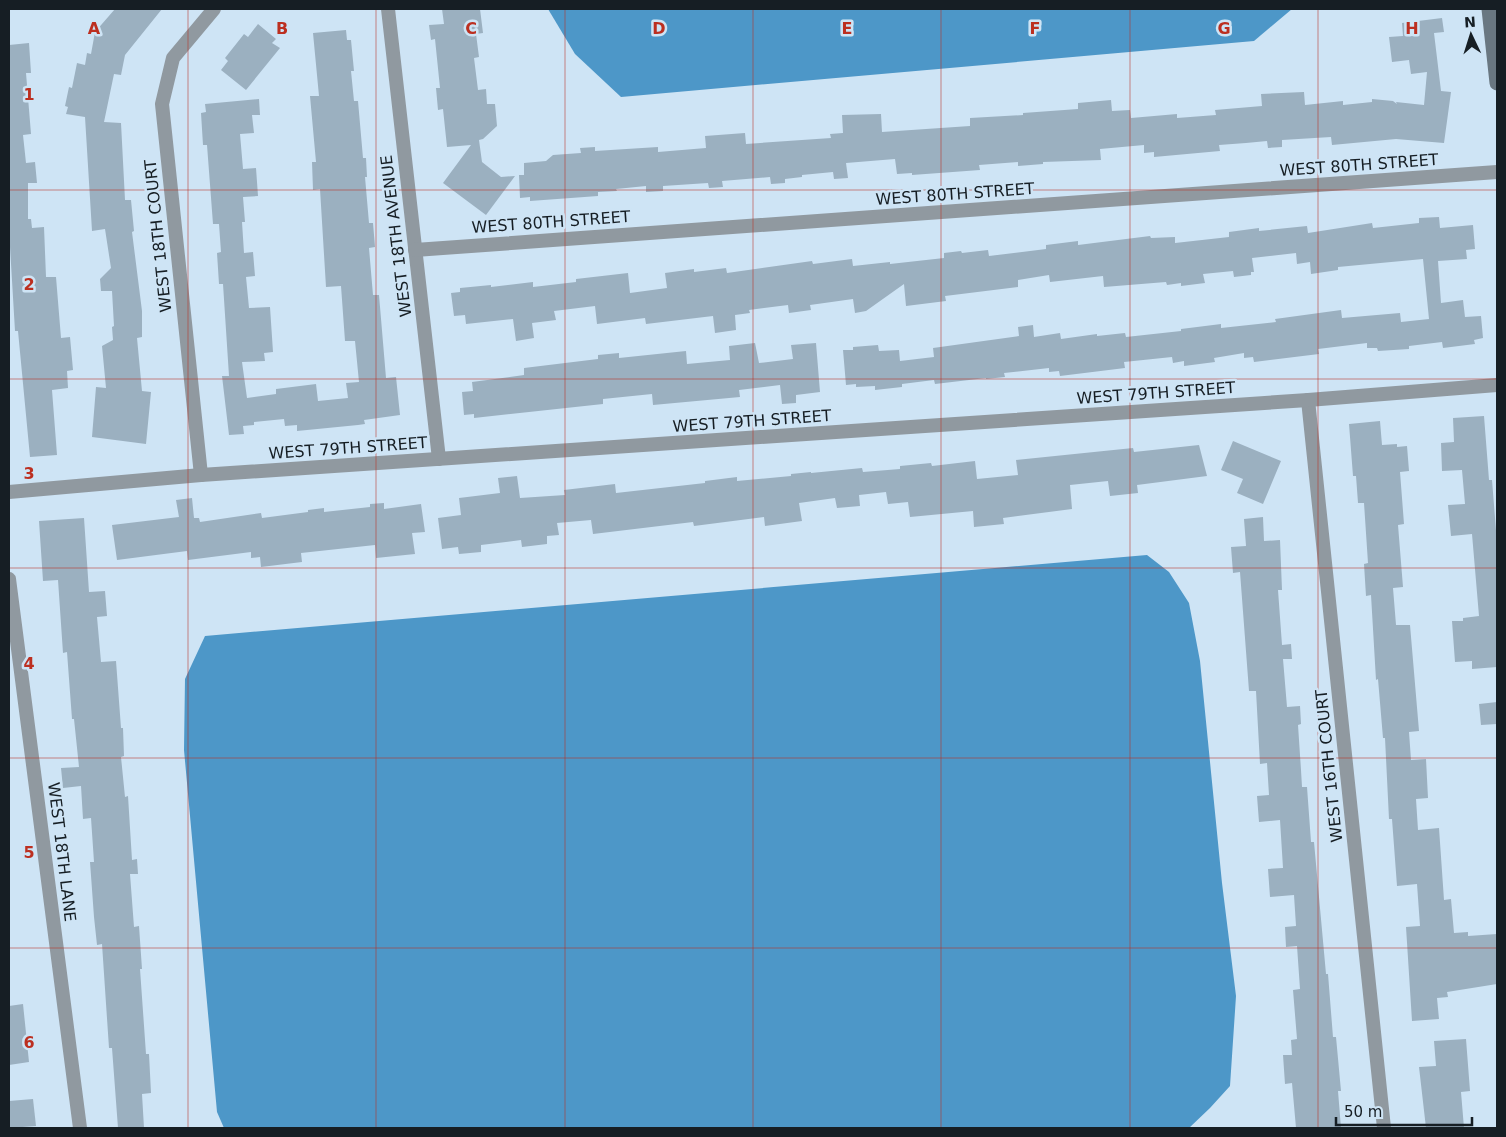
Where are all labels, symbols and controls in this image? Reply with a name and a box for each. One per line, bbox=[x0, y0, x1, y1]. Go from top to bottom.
north arrow bbox=[1446, 10, 1496, 60]
text: N bbox=[1464, 14, 1476, 30]
text: A bbox=[88, 19, 101, 38]
text: B bbox=[276, 19, 288, 38]
text: C bbox=[465, 19, 477, 38]
text: D bbox=[652, 19, 666, 38]
text: E bbox=[842, 19, 852, 38]
text: F bbox=[1030, 19, 1040, 38]
text: G bbox=[1217, 19, 1231, 38]
text: H bbox=[1405, 19, 1419, 38]
text: 1 bbox=[23, 85, 35, 104]
street label: WEST 80TH STREET bbox=[1279, 150, 1439, 180]
street label: WEST 18TH AVENUE bbox=[377, 154, 415, 318]
street label: WEST 18TH COURT bbox=[141, 159, 175, 313]
street label: WEST 80TH STREET bbox=[875, 179, 1035, 209]
street label: WEST 80TH STREET bbox=[471, 207, 631, 237]
text: 2 bbox=[23, 275, 35, 294]
street label: WEST 79TH STREET bbox=[1076, 378, 1236, 408]
street label: WEST 79TH STREET bbox=[672, 406, 832, 436]
street label: WEST 79TH STREET bbox=[268, 433, 428, 463]
text: 3 bbox=[23, 464, 35, 483]
text: 4 bbox=[23, 654, 35, 673]
street label: WEST 16TH COURT bbox=[1312, 689, 1346, 843]
street label: WEST 18TH LANE bbox=[44, 781, 80, 923]
text: 5 bbox=[23, 843, 35, 862]
text: 6 bbox=[23, 1033, 35, 1052]
scale bar bbox=[1336, 1094, 1472, 1126]
text: 50 m bbox=[1344, 1103, 1382, 1121]

